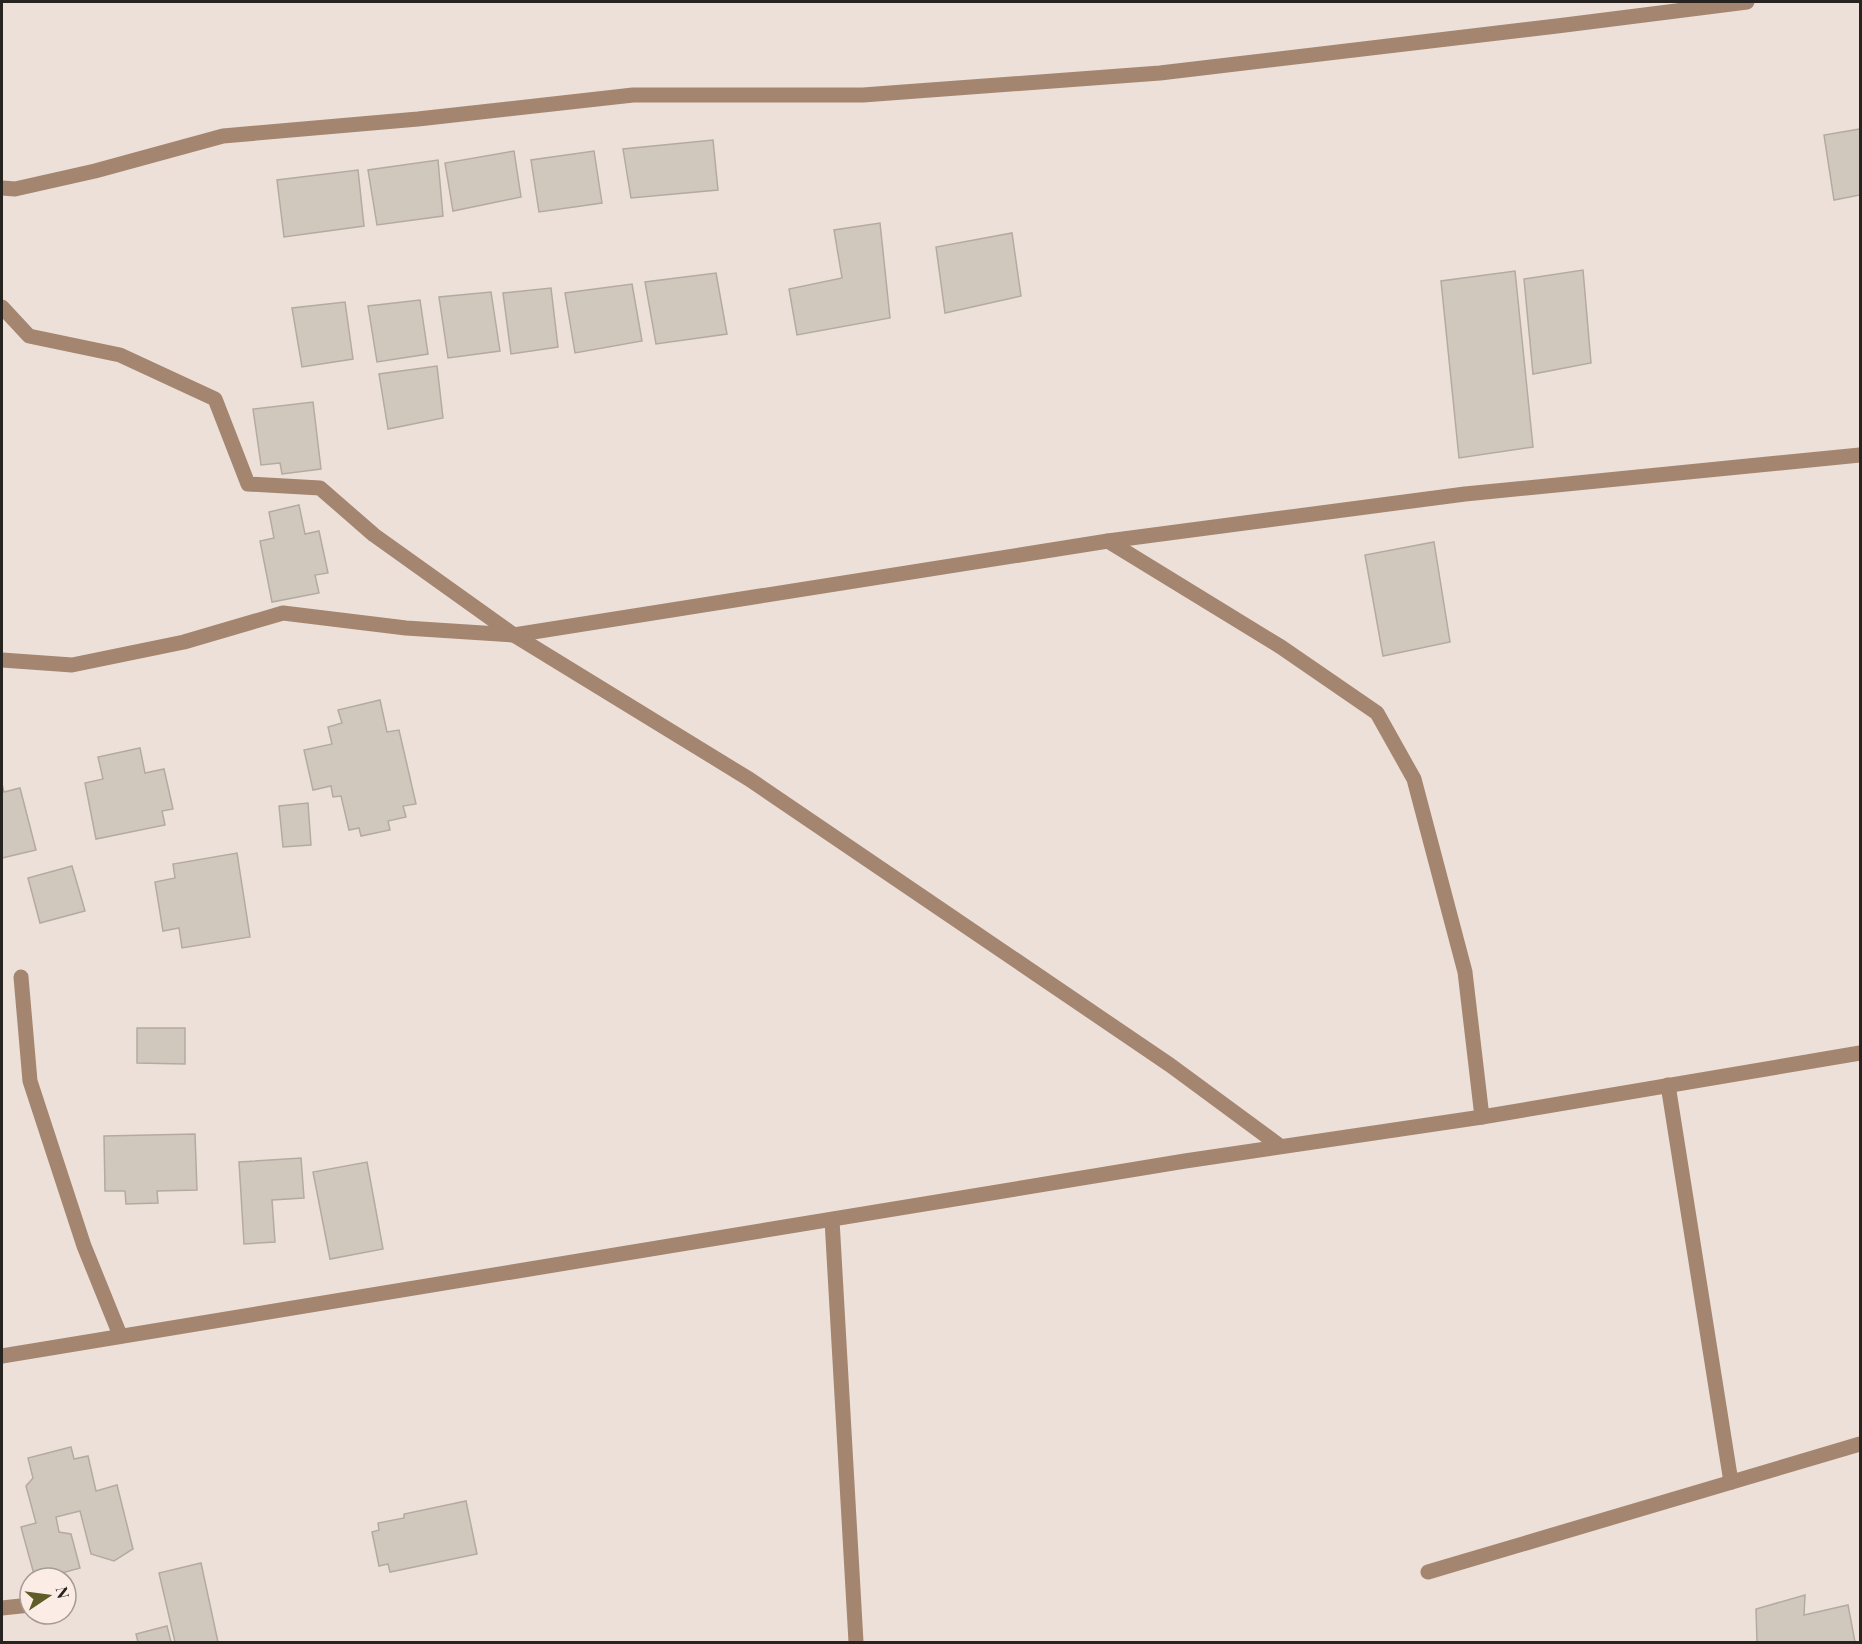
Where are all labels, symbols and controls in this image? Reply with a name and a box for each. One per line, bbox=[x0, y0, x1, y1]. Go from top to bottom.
north arrow bbox=[18, 1566, 78, 1626]
text: N bbox=[52, 1585, 75, 1601]

